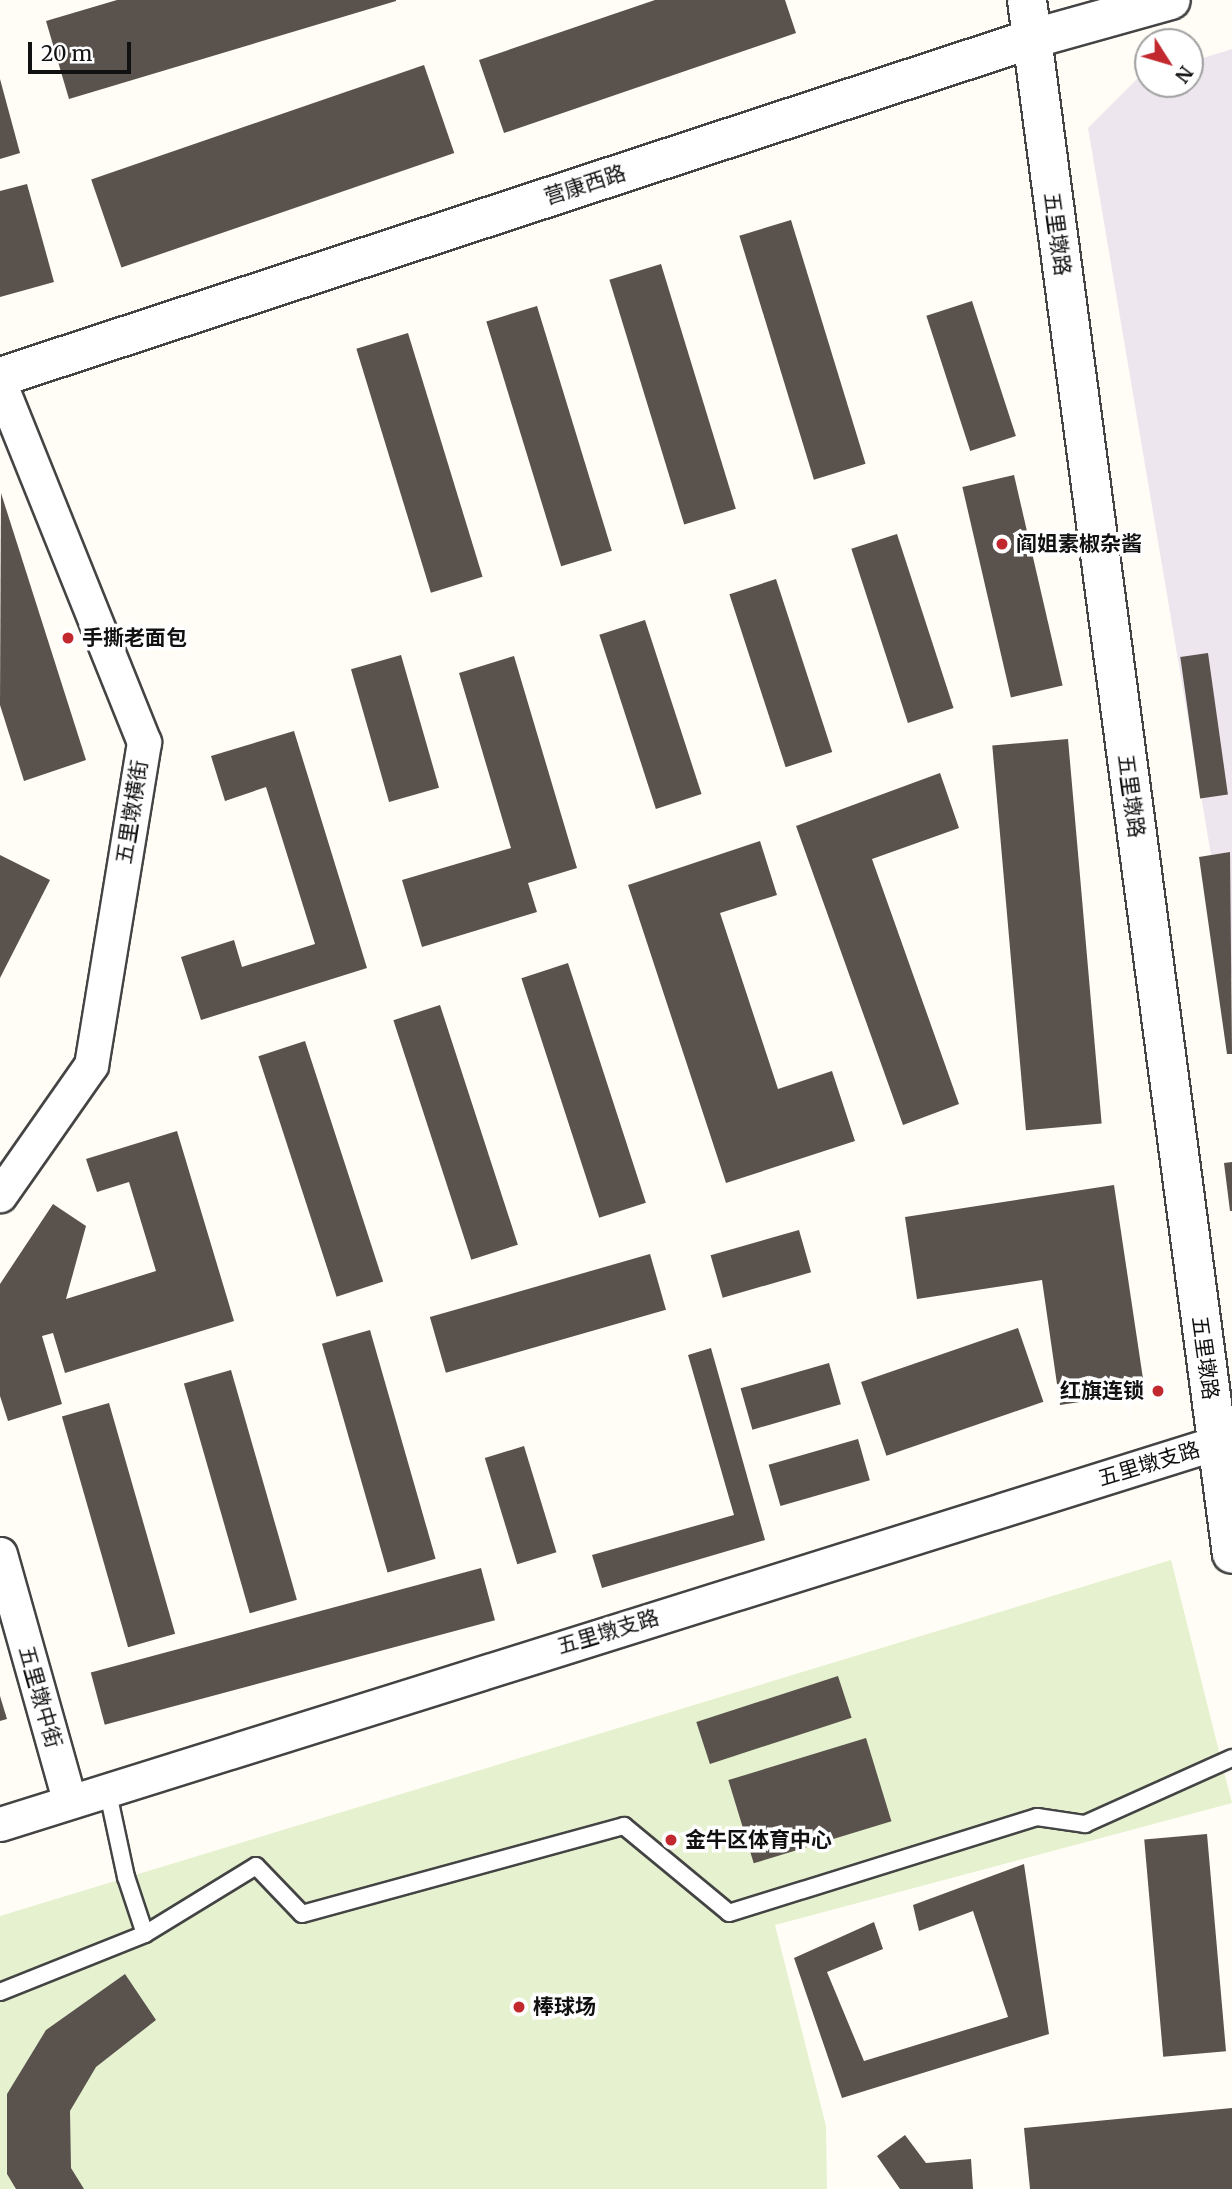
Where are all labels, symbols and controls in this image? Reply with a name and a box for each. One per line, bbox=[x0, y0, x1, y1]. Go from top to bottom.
scale bar bbox=[32, 28, 135, 72]
north arrow bbox=[1134, 28, 1204, 98]
text: 20 m bbox=[41, 40, 92, 67]
text: N bbox=[1170, 61, 1198, 88]
street label: 营康西路 bbox=[541, 160, 629, 210]
street label: 五里墩路 bbox=[1039, 191, 1075, 277]
place label: 阎姐素椒杂酱 bbox=[1016, 531, 1142, 557]
marker: 阎姐素椒杂酱 bbox=[994, 536, 1010, 552]
place label: 手撕老面包 bbox=[82, 625, 187, 651]
marker: 手撕老面包 bbox=[60, 630, 76, 646]
street label: 五里墩路 bbox=[1113, 753, 1149, 839]
street label: 五里墩横街 bbox=[111, 758, 153, 866]
street label: 五里墩路 bbox=[1187, 1315, 1223, 1401]
place label: 红旗连锁 bbox=[1060, 1378, 1144, 1404]
marker: 红旗连锁 bbox=[1150, 1383, 1166, 1399]
street label: 五里墩支路 bbox=[1095, 1437, 1203, 1491]
street label: 五里墩支路 bbox=[554, 1605, 662, 1659]
street label: 五里墩中街 bbox=[13, 1643, 67, 1751]
place label: 金牛区体育中心 bbox=[685, 1827, 832, 1853]
marker: 金牛区体育中心 bbox=[663, 1832, 679, 1848]
place label: 棒球场 bbox=[533, 1994, 596, 2020]
marker: 棒球场 bbox=[511, 1999, 527, 2015]

